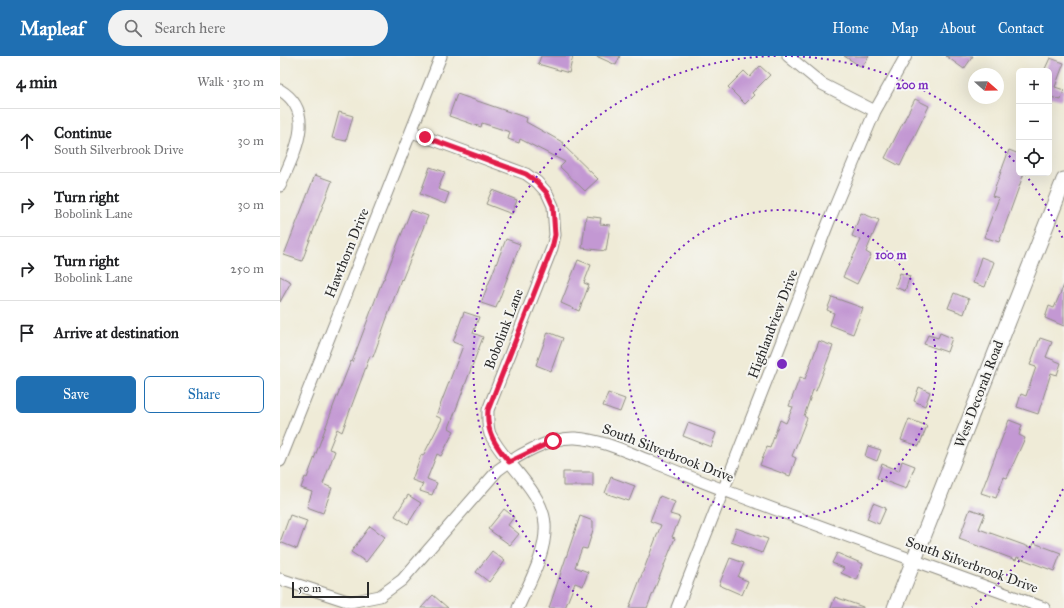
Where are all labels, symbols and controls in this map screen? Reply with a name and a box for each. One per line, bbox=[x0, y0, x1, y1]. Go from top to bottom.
search box bbox=[108, 10, 388, 46]
text: Mapleaf bbox=[20, 17, 84, 40]
icon: search bbox=[122, 17, 144, 39]
text: Search here bbox=[154, 19, 225, 37]
text: Home bbox=[832, 20, 869, 37]
text: Map bbox=[891, 20, 918, 37]
text: About bbox=[940, 20, 976, 37]
text: Contact bbox=[998, 20, 1044, 37]
north arrow bbox=[968, 68, 1004, 104]
map controls bbox=[1016, 68, 1052, 176]
button: + bbox=[1016, 68, 1052, 104]
text: 4 min bbox=[16, 72, 57, 93]
text: Walk · 310 m bbox=[197, 74, 264, 90]
text: 200 m bbox=[896, 78, 929, 92]
button: − bbox=[1016, 104, 1052, 140]
text: Continue bbox=[54, 124, 112, 142]
route end bbox=[416, 128, 434, 146]
icon: ahead bbox=[16, 130, 38, 152]
text: 30 m bbox=[238, 133, 264, 149]
button: locate bbox=[1016, 140, 1052, 176]
text: South Silverbrook Drive bbox=[54, 142, 184, 158]
text: Turn right bbox=[54, 188, 119, 206]
icon: right bbox=[16, 194, 38, 216]
text: 30 m bbox=[238, 197, 264, 213]
text: Bobolink Lane bbox=[54, 206, 133, 222]
street label: Hawthorn Drive bbox=[321, 206, 373, 300]
text: 100 m bbox=[875, 248, 908, 262]
text: Turn right bbox=[54, 252, 119, 270]
icon: right bbox=[16, 258, 38, 280]
text: 250 m bbox=[230, 261, 264, 277]
street label: Highlandview Drive bbox=[744, 267, 802, 381]
text: Bobolink Lane bbox=[54, 270, 133, 286]
street label: Bobolink Lane bbox=[481, 286, 527, 372]
icon: arrive bbox=[16, 322, 38, 344]
text: Arrive at destination bbox=[54, 324, 179, 342]
street label: West Decorah Road bbox=[951, 338, 1007, 450]
centre of rings bbox=[775, 357, 789, 371]
button: Save bbox=[16, 376, 136, 413]
button: Share bbox=[144, 376, 264, 413]
street label: South Silverbrook Drive bbox=[600, 420, 736, 486]
route start bbox=[544, 432, 562, 450]
street label: South Silverbrook Drive bbox=[903, 533, 1041, 597]
scale bar bbox=[292, 580, 369, 599]
text: 50 m bbox=[298, 582, 321, 595]

